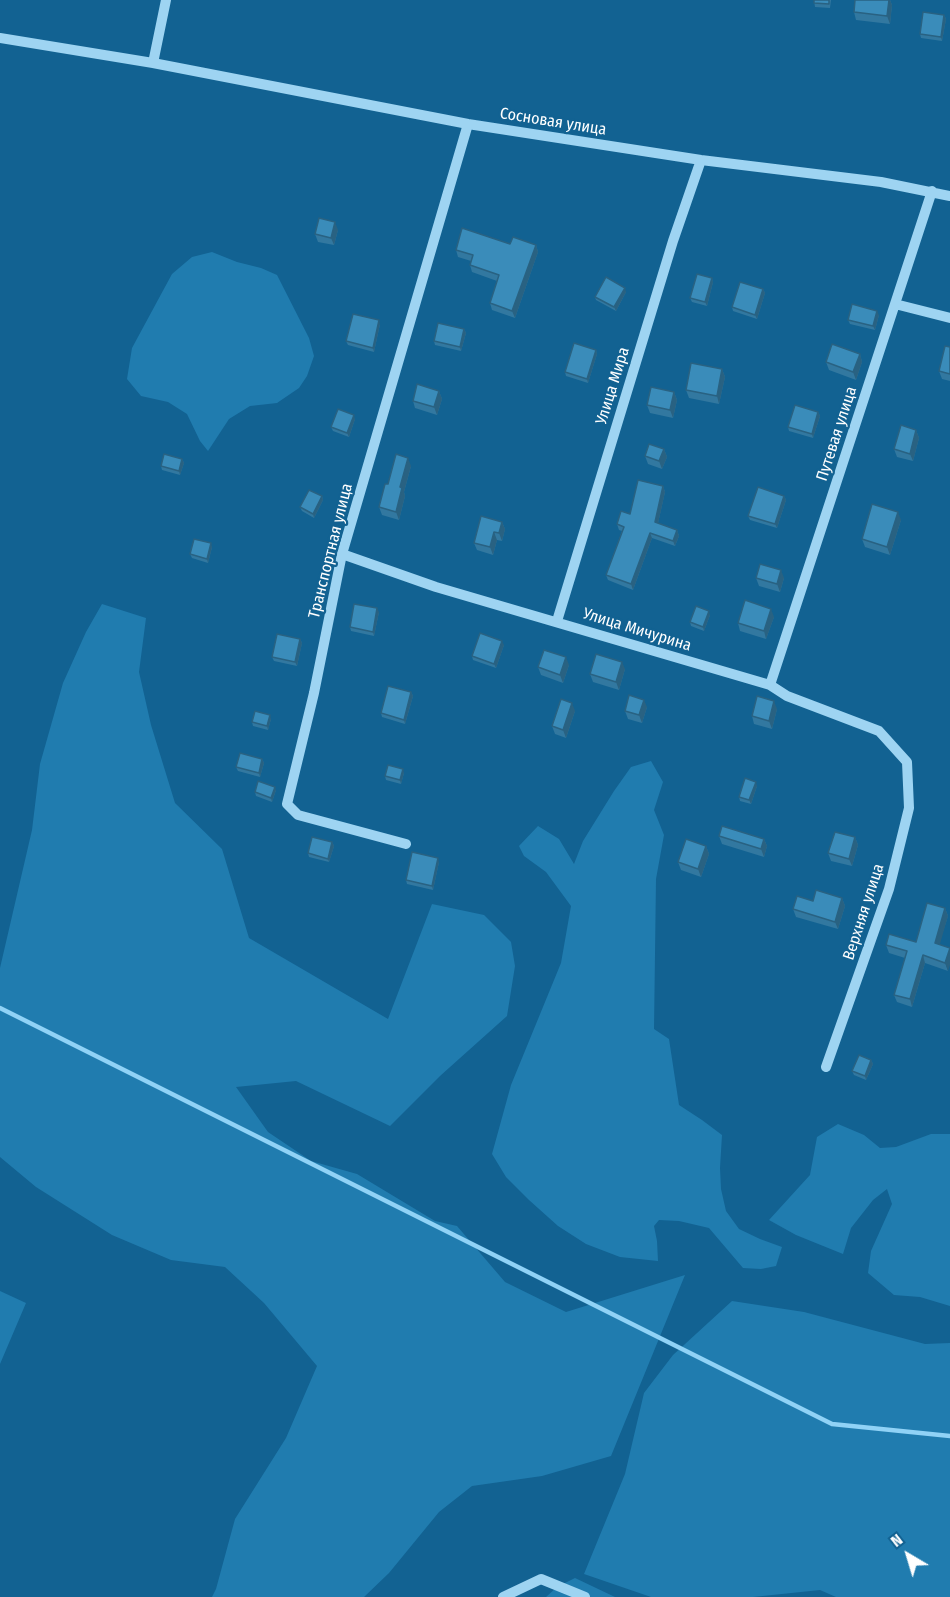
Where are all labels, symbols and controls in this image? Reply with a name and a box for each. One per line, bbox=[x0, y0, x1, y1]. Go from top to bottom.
street label: Сосновая улица bbox=[498, 104, 608, 140]
street label: Улица Мира bbox=[592, 345, 634, 427]
street label: Путевая улица bbox=[813, 384, 861, 484]
street label: Транспортная улица bbox=[305, 481, 357, 621]
street label: Улица Мичурина bbox=[580, 604, 694, 656]
street label: Верхняя улица bbox=[839, 861, 889, 963]
north arrow bbox=[878, 1525, 938, 1585]
text: N bbox=[887, 1530, 906, 1551]

